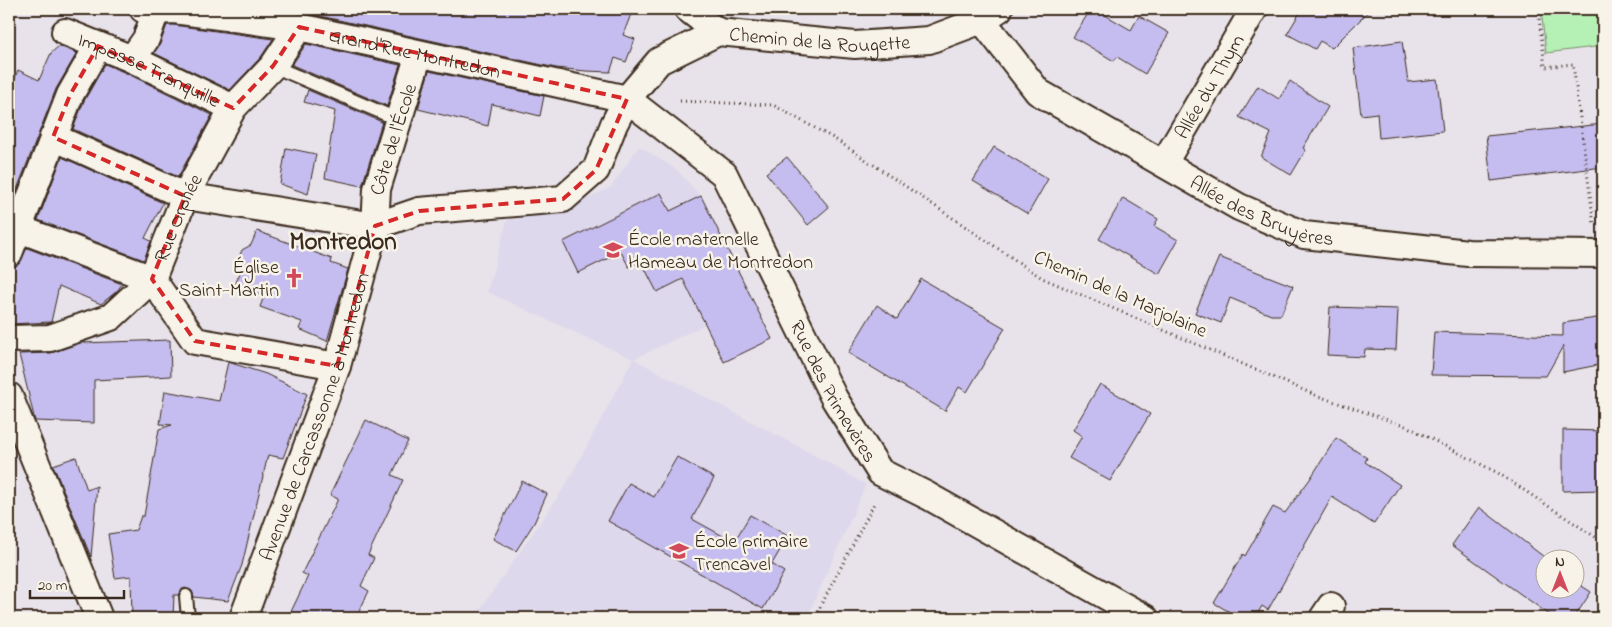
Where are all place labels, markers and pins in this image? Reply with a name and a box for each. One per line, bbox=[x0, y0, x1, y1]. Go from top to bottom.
place label: École maternelle Hameau de Montredon bbox=[628, 226, 813, 278]
school or university icon: École maternelle Hameau de Montredon bbox=[602, 239, 624, 261]
place label: Église Saint-Martin bbox=[178, 254, 279, 306]
church icon: Église Saint-Martin bbox=[283, 267, 305, 289]
place label: École primaire Trencavel bbox=[694, 528, 808, 580]
school or university icon: École primaire Trencavel bbox=[668, 540, 690, 562]

